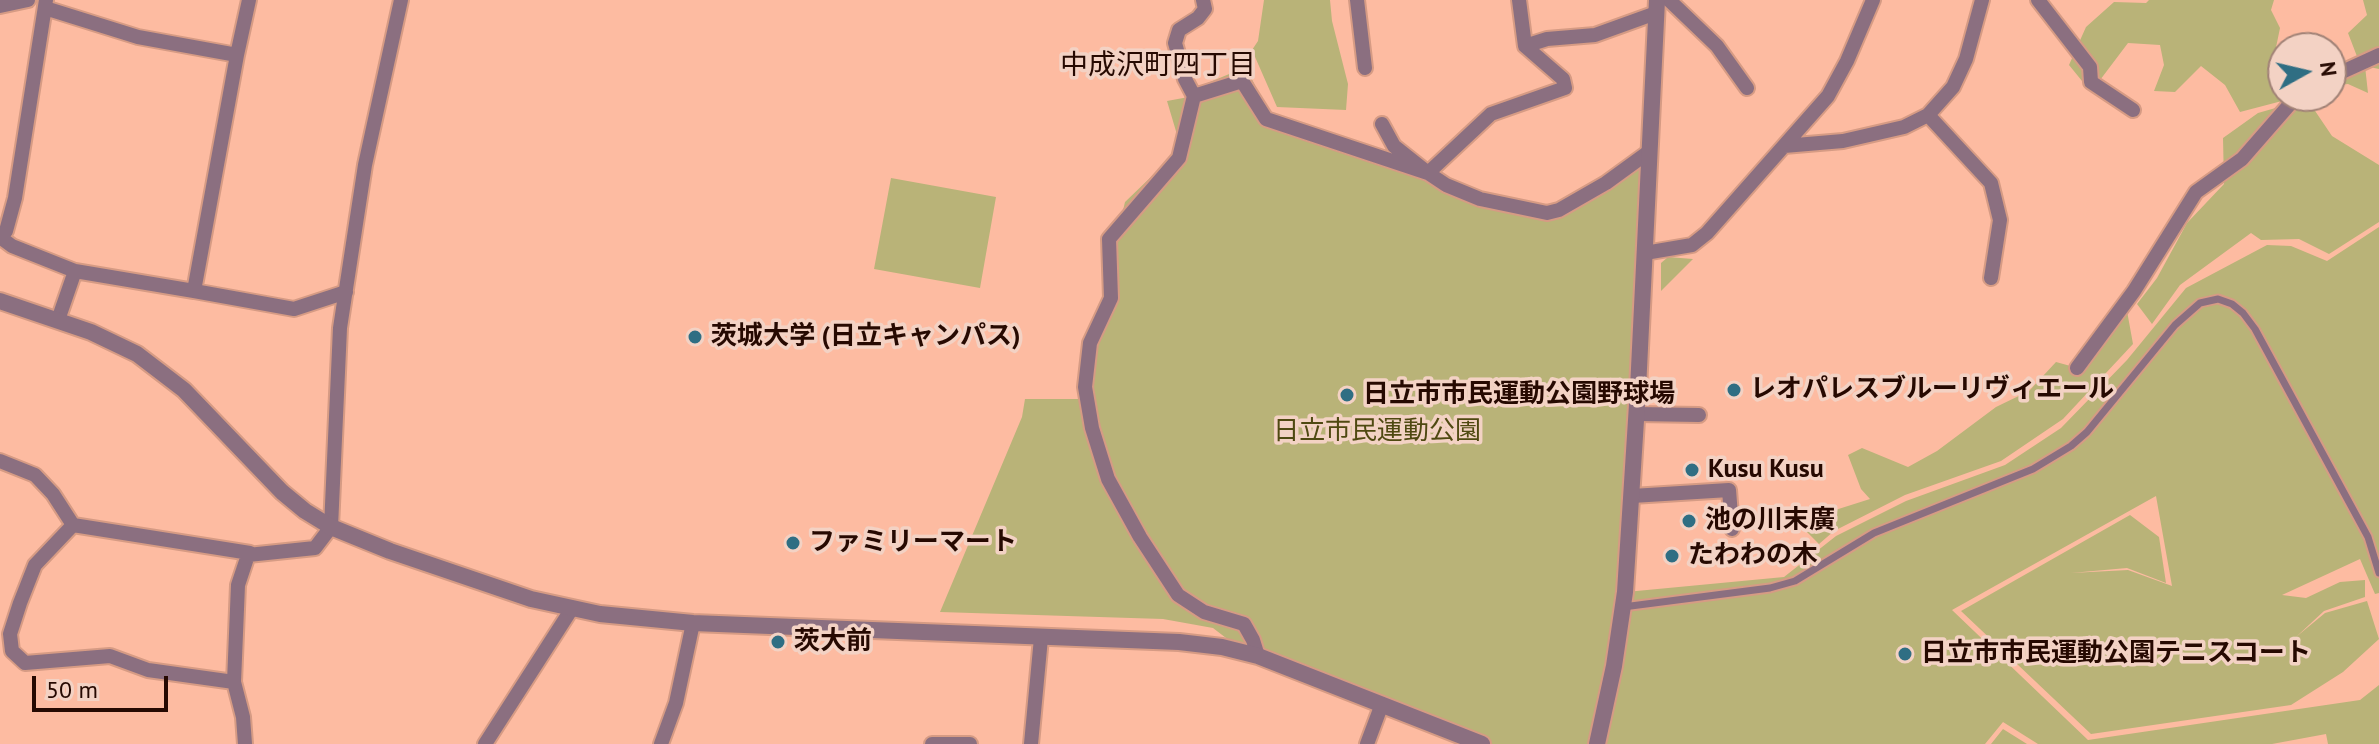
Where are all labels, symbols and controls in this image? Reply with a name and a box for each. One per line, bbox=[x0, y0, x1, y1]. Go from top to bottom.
north arrow bbox=[2267, 32, 2347, 112]
district label: 中成沢町四丁目 bbox=[1060, 49, 1256, 83]
text: N bbox=[2314, 60, 2344, 78]
place label: 茨城大学 (日立キャンパス) bbox=[711, 321, 1021, 353]
marker: 茨城大学 (日立キャンパス) bbox=[686, 328, 704, 346]
place label: レオパレスブルーリヴィエール bbox=[1750, 374, 2114, 406]
place label: 日立市市民運動公園野球場 bbox=[1363, 379, 1675, 411]
marker: レオパレスブルーリヴィエール bbox=[1725, 381, 1743, 399]
marker: 日立市市民運動公園野球場 bbox=[1338, 386, 1356, 404]
park label: 日立市民運動公園 bbox=[1273, 416, 1481, 448]
place label: Kusu Kusu bbox=[1708, 454, 1824, 486]
marker: Kusu Kusu bbox=[1683, 461, 1701, 479]
place label: 池の川末廣 bbox=[1705, 505, 1835, 537]
marker: 池の川末廣 bbox=[1680, 512, 1698, 530]
place label: ファミリーマート bbox=[809, 527, 1017, 559]
marker: ファミリーマート bbox=[784, 534, 802, 552]
place label: たわわの木 bbox=[1688, 540, 1818, 572]
marker: たわわの木 bbox=[1663, 547, 1681, 565]
place label: 茨大前 bbox=[794, 626, 872, 658]
marker: 茨大前 bbox=[769, 633, 787, 651]
place label: 日立市市民運動公園テニスコート bbox=[1921, 638, 2311, 670]
marker: 日立市市民運動公園テニスコート bbox=[1896, 645, 1914, 663]
scale bar bbox=[36, 660, 172, 710]
text: 50 m bbox=[46, 674, 98, 705]

